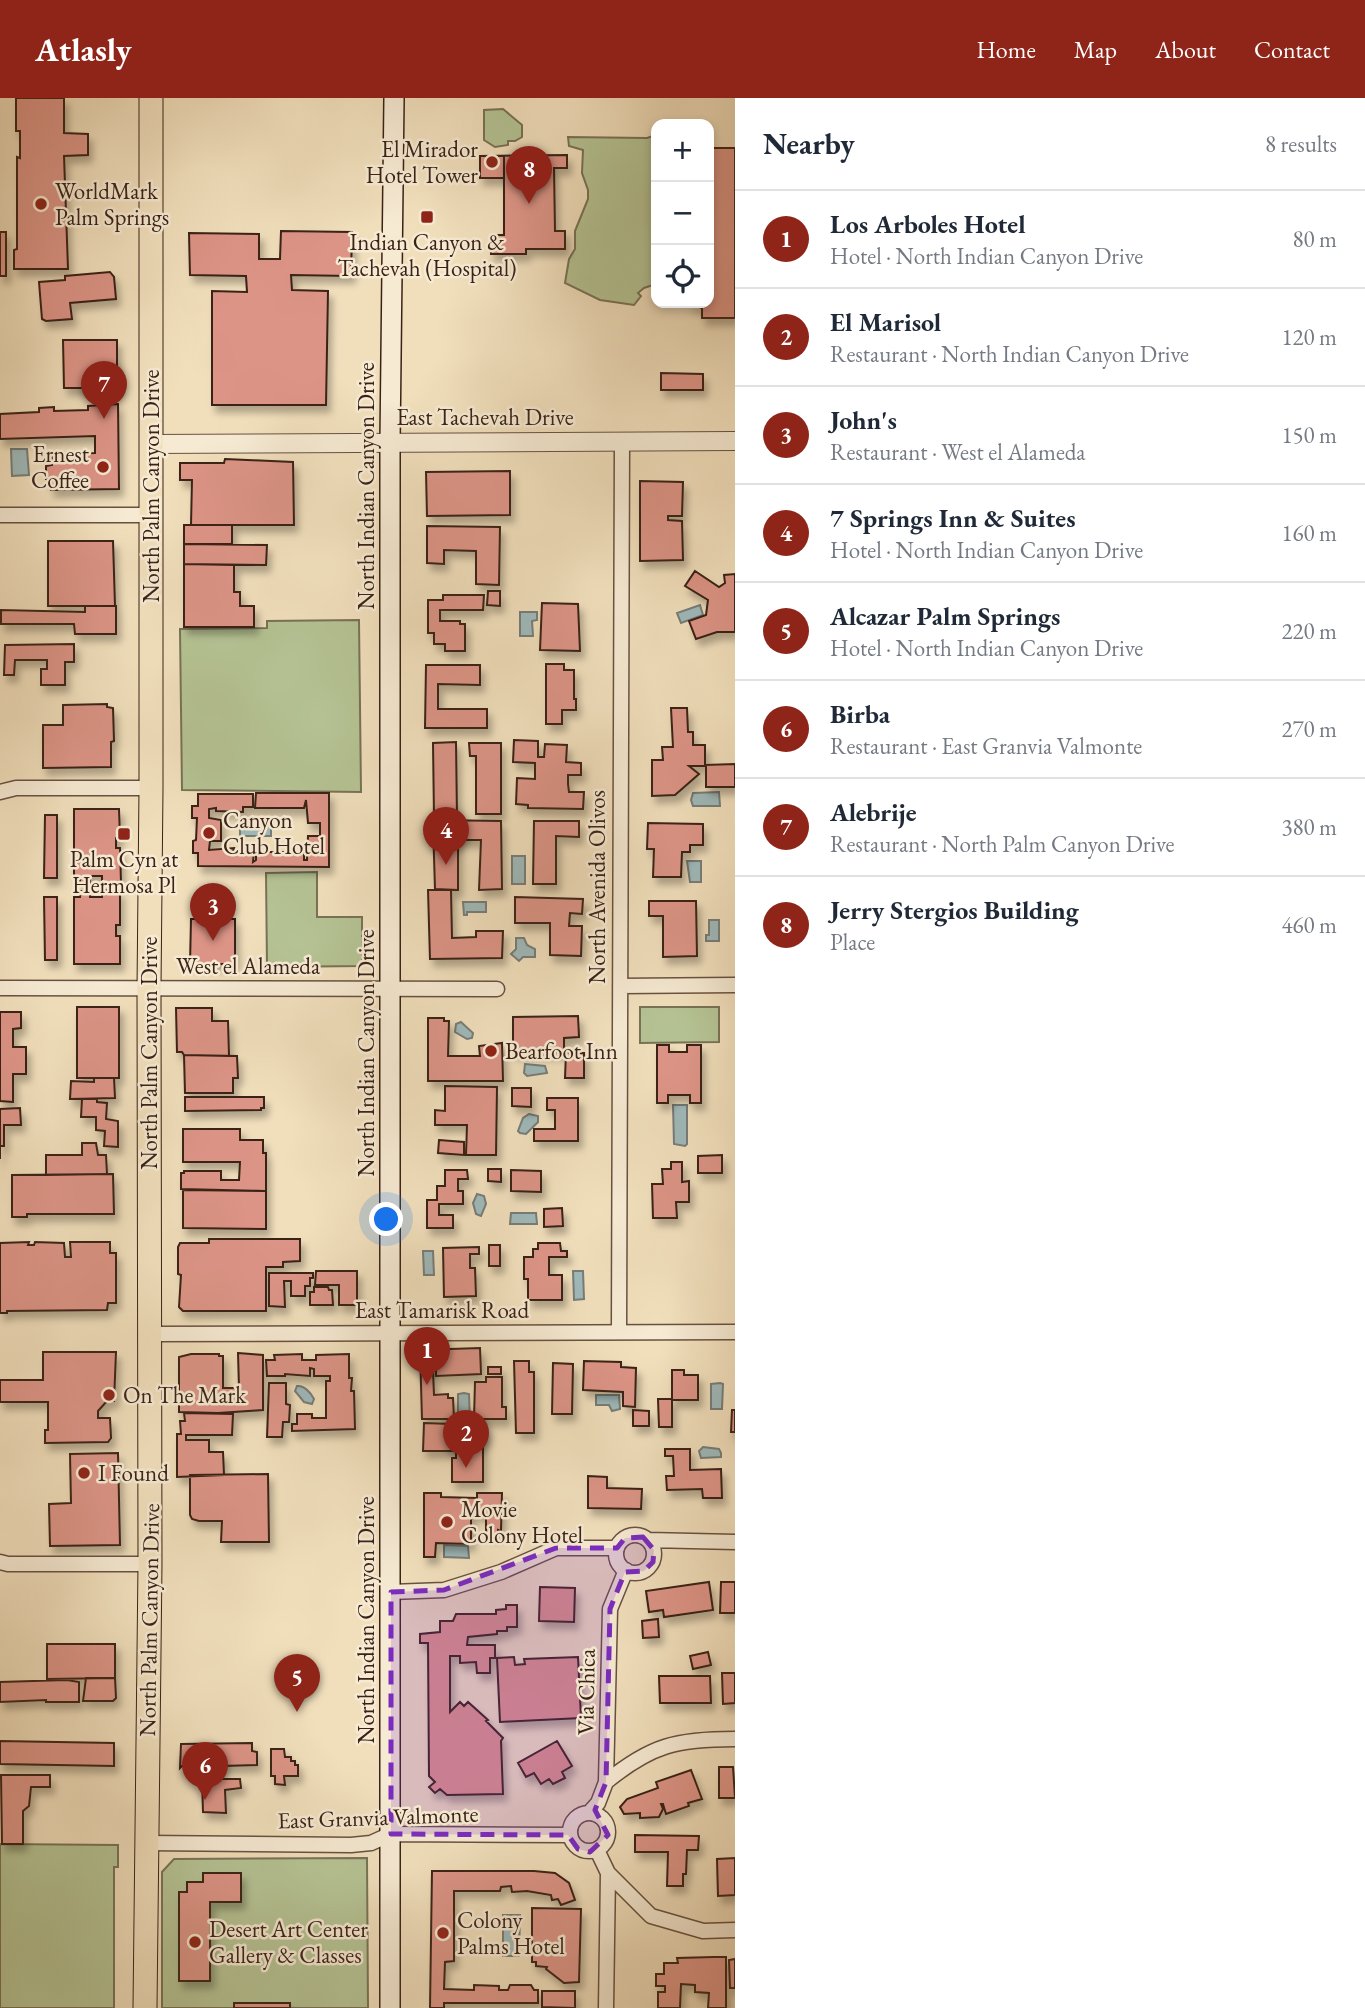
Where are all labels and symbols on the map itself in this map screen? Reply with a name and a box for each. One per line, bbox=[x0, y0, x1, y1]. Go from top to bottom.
place label: El Mirador Hotel Tower bbox=[366, 134, 478, 190]
pin: 8 bbox=[506, 146, 552, 204]
marker: El Mirador Hotel Tower bbox=[484, 154, 500, 170]
place label: WorldMark Palm Springs bbox=[55, 176, 169, 232]
marker: WorldMark Palm Springs bbox=[33, 196, 49, 212]
marker: Indian Canyon & Tachevah (Hospital) bbox=[419, 209, 435, 225]
place label: Indian Canyon & Tachevah (Hospital) bbox=[337, 227, 517, 283]
pin: 7 bbox=[81, 361, 127, 419]
street label: North Indian Canyon Drive bbox=[351, 362, 381, 610]
street label: North Palm Canyon Drive bbox=[136, 369, 166, 603]
street label: East Tachevah Drive bbox=[396, 402, 574, 432]
place label: Ernest Coffee bbox=[31, 439, 90, 495]
marker: Ernest Coffee bbox=[95, 459, 111, 475]
street label: North Avenida Olivos bbox=[582, 790, 612, 984]
place label: Canyon Club Hotel bbox=[223, 805, 326, 861]
pin: 4 bbox=[423, 807, 469, 865]
marker: Canyon Club Hotel bbox=[201, 825, 217, 841]
marker: Palm Cyn at Hermosa Pl bbox=[116, 826, 132, 842]
place label: Palm Cyn at Hermosa Pl bbox=[70, 844, 179, 900]
pin: 3 bbox=[190, 883, 236, 941]
street label: North Indian Canyon Drive bbox=[351, 929, 381, 1177]
street label: North Palm Canyon Drive bbox=[134, 936, 164, 1170]
street label: West el Alameda bbox=[176, 951, 321, 981]
place label: Bearfoot Inn bbox=[505, 1036, 618, 1066]
marker: Bearfoot Inn bbox=[483, 1043, 499, 1059]
your location bbox=[369, 1202, 403, 1236]
street label: East Tamarisk Road bbox=[355, 1295, 530, 1325]
pin: 1 bbox=[404, 1327, 450, 1385]
place label: On The Mark bbox=[123, 1380, 247, 1410]
marker: On The Mark bbox=[101, 1387, 117, 1403]
pin: 2 bbox=[443, 1410, 489, 1468]
place label: I Found bbox=[98, 1458, 169, 1488]
marker: I Found bbox=[76, 1465, 92, 1481]
place label: Movie Colony Hotel bbox=[461, 1494, 583, 1550]
street label: North Indian Canyon Drive bbox=[351, 1496, 381, 1744]
street label: North Palm Canyon Drive bbox=[132, 1503, 166, 1737]
marker: Movie Colony Hotel bbox=[439, 1514, 455, 1530]
street label: Via Chica bbox=[570, 1648, 602, 1735]
pin: 5 bbox=[274, 1654, 320, 1712]
pin: 6 bbox=[182, 1742, 228, 1800]
street label: East Granvia Valmonte bbox=[277, 1799, 479, 1835]
place label: Colony Palms Hotel bbox=[457, 1905, 565, 1961]
place label: Desert Art Center Gallery & Classes bbox=[209, 1914, 368, 1970]
marker: Colony Palms Hotel bbox=[435, 1925, 451, 1941]
marker: Desert Art Center Gallery & Classes bbox=[187, 1934, 203, 1950]

